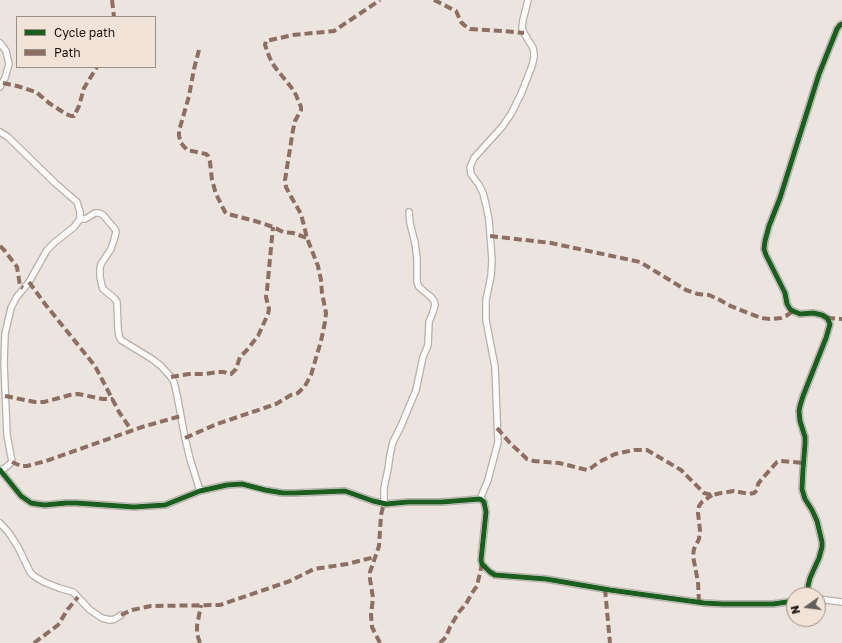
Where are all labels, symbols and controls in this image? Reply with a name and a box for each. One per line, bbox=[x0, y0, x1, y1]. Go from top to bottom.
legend bbox=[16, 16, 156, 68]
text: Cycle path bbox=[54, 25, 115, 40]
text: Path bbox=[54, 45, 81, 60]
north arrow bbox=[786, 587, 826, 627]
text: N bbox=[788, 604, 802, 615]

